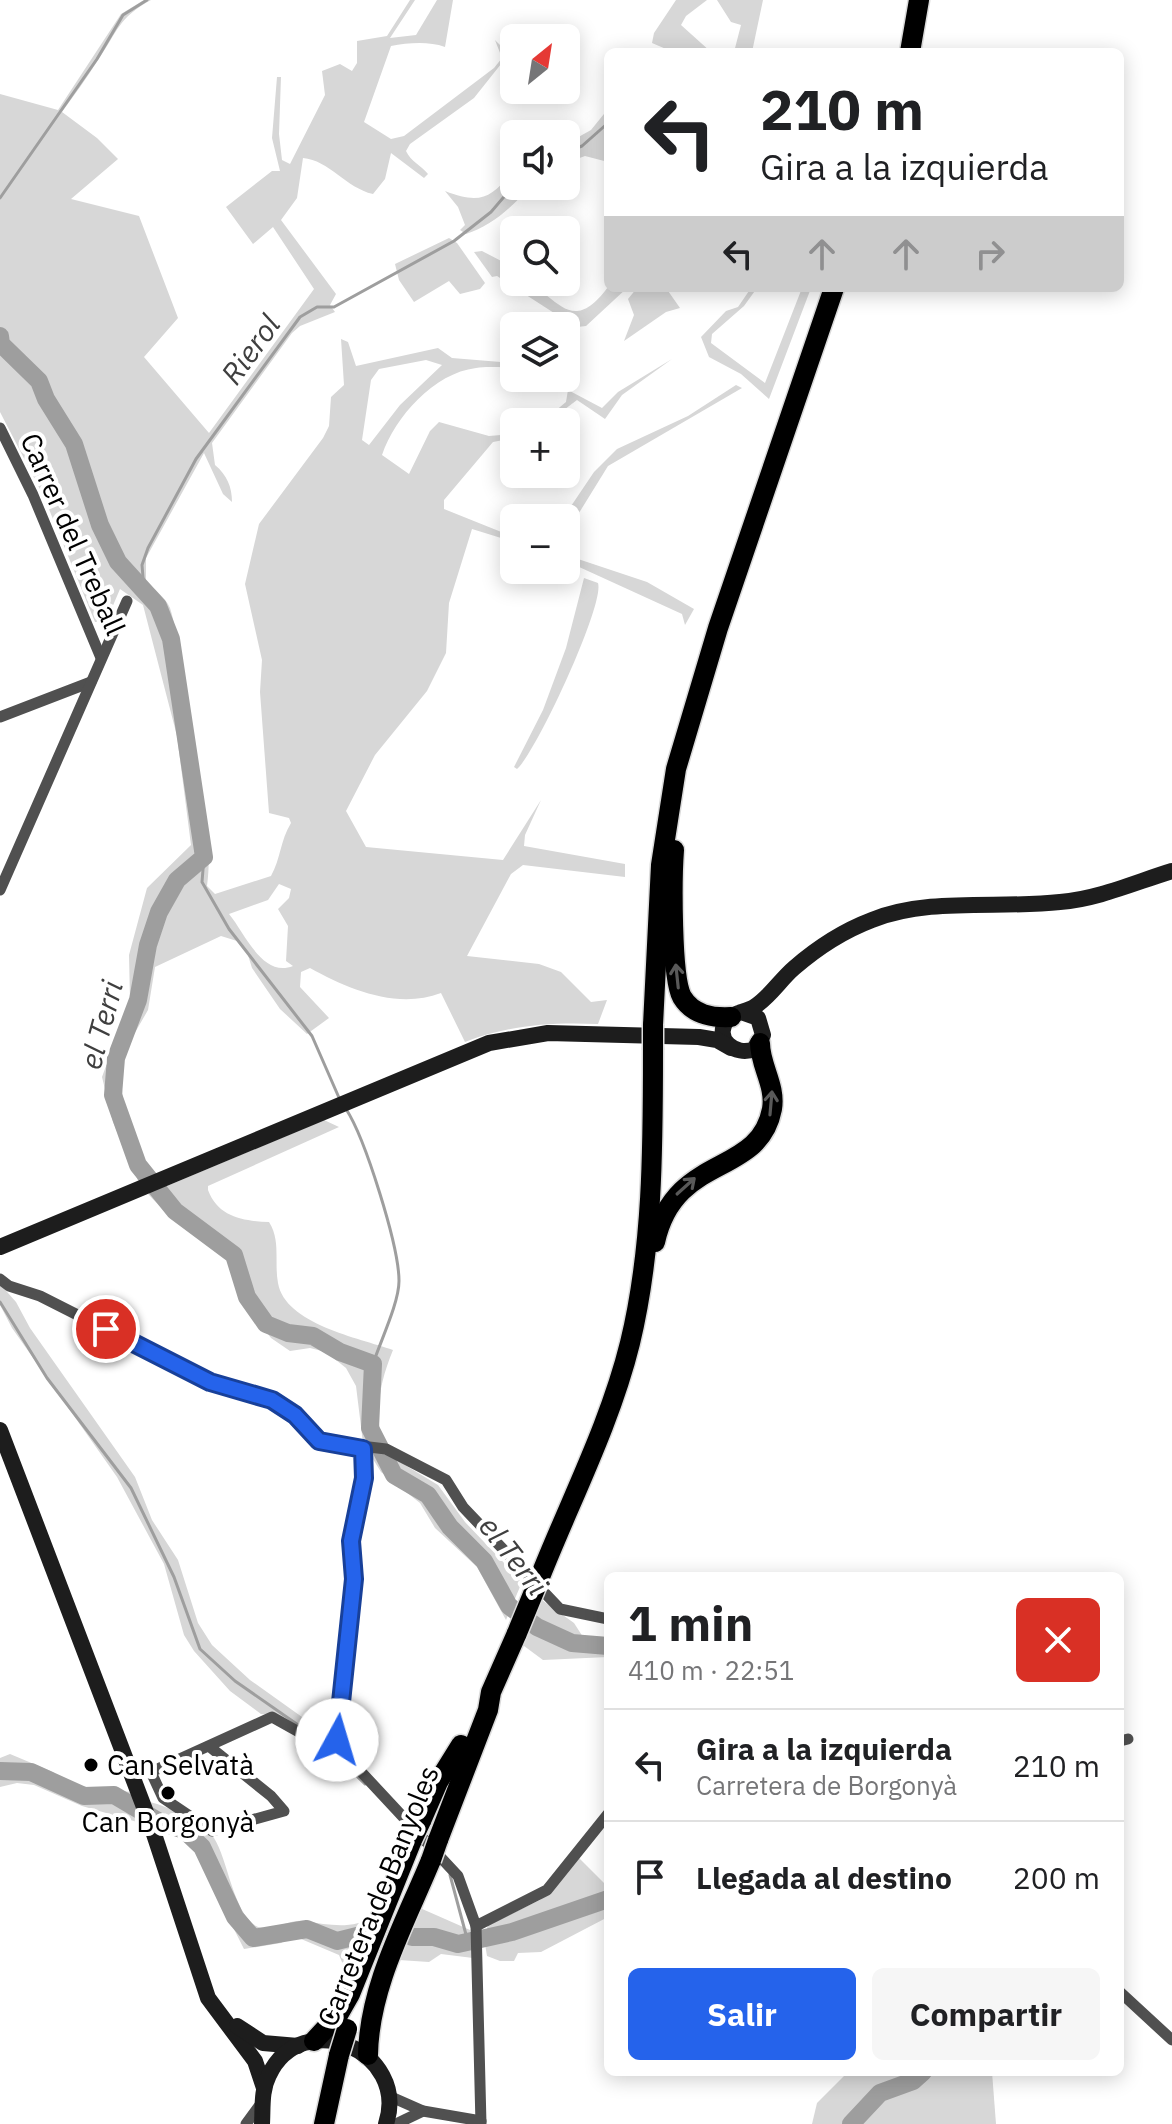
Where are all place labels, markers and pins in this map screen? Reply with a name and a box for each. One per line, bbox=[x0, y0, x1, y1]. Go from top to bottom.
pin bbox=[72, 1295, 140, 1363]
place label: Can Selvatà bbox=[107, 1746, 254, 1783]
marker: Can Selvatà bbox=[82, 1756, 100, 1774]
marker: Can Borgonyà bbox=[159, 1784, 177, 1802]
place label: Can Borgonyà bbox=[82, 1803, 255, 1840]

